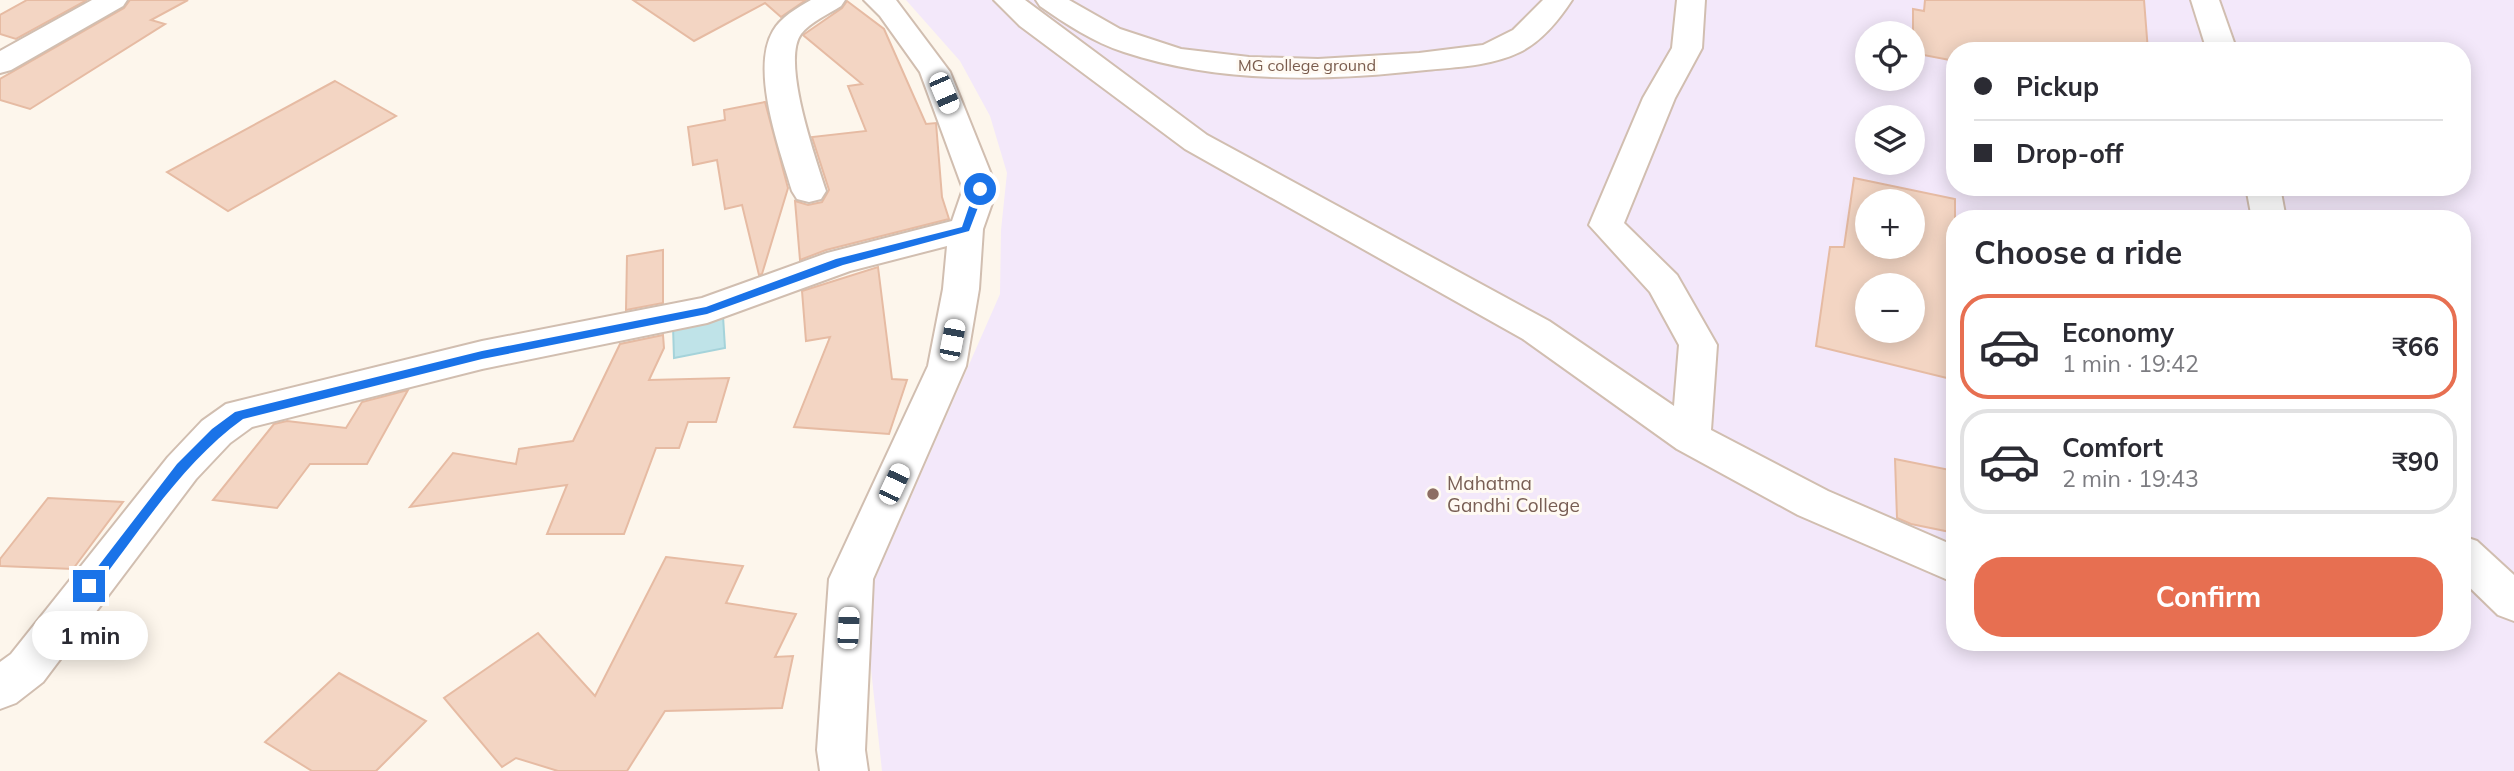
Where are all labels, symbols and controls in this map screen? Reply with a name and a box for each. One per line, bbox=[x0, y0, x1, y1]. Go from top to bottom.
map controls bbox=[1855, 21, 1925, 343]
button: locate bbox=[1855, 21, 1925, 91]
street label: MG college ground bbox=[1238, 55, 1376, 75]
car bbox=[927, 70, 962, 116]
text: Pickup bbox=[2016, 70, 2099, 103]
button: layers bbox=[1855, 105, 1925, 175]
text: Drop-off bbox=[2016, 137, 2123, 170]
route start bbox=[964, 173, 996, 205]
button: + bbox=[1855, 189, 1925, 259]
text: Choose a ride bbox=[1974, 232, 2182, 272]
button: − bbox=[1855, 273, 1925, 343]
icon: car bbox=[1978, 315, 2041, 378]
text: Economy bbox=[2062, 316, 2174, 349]
car bbox=[938, 317, 967, 363]
text: ₹66 bbox=[2392, 330, 2439, 363]
text: 1 min · 19:42 bbox=[2062, 349, 2199, 378]
icon: car bbox=[1978, 430, 2041, 493]
text: Comfort bbox=[2062, 431, 2163, 464]
text: ₹90 bbox=[2392, 445, 2439, 478]
car bbox=[876, 461, 913, 507]
text: 2 min · 19:43 bbox=[2062, 464, 2199, 493]
place label: Mahatma Gandhi College bbox=[1447, 471, 1580, 517]
marker: Mahatma Gandhi College bbox=[1425, 486, 1441, 502]
button: Confirm bbox=[1974, 557, 2443, 637]
route end bbox=[73, 570, 105, 602]
car bbox=[837, 606, 860, 650]
callout: 1 min bbox=[31, 610, 147, 660]
text: 1 min bbox=[60, 621, 120, 650]

